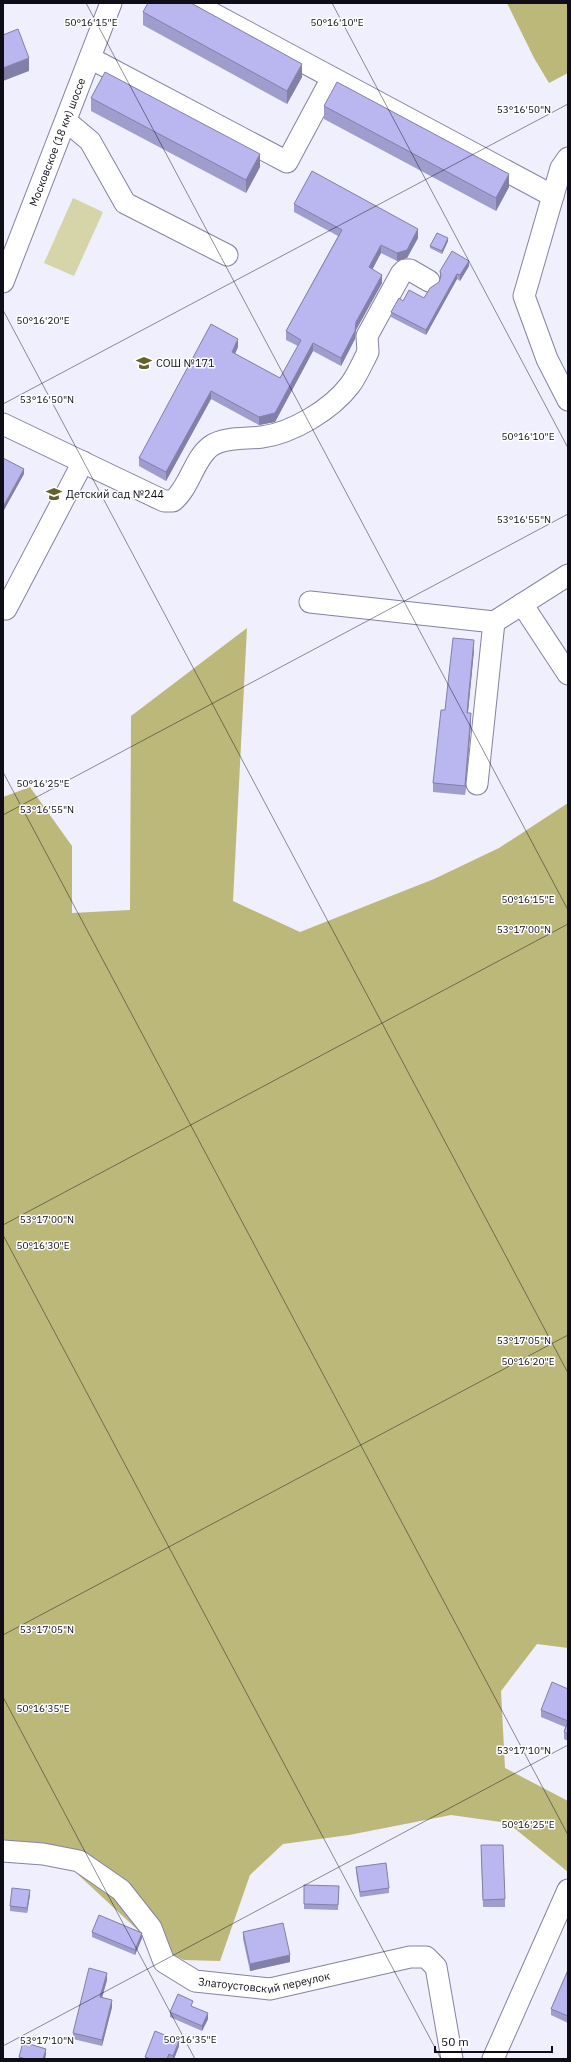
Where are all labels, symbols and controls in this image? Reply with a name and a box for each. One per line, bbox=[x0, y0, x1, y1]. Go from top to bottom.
text: 50°16'15"E bbox=[64, 16, 118, 29]
text: 50°16'10"E bbox=[310, 16, 364, 29]
street label: Московское (18 км) шоссе bbox=[26, 76, 88, 208]
text: 53°16'50"N bbox=[497, 103, 551, 116]
text: 50°16'20"E bbox=[16, 314, 70, 327]
school or university icon: СОШ №171 bbox=[135, 354, 153, 372]
place label: СОШ №171 bbox=[156, 356, 215, 370]
text: 53°16'50"N bbox=[20, 393, 74, 406]
text: 50°16'10"E bbox=[501, 430, 555, 443]
school or university icon: Детский сад №244 bbox=[45, 485, 63, 503]
place label: Детский сад №244 bbox=[66, 487, 164, 501]
text: 53°16'55"N bbox=[497, 513, 551, 526]
text: 50°16'25"E bbox=[16, 777, 70, 790]
text: 53°16'55"N bbox=[20, 803, 74, 816]
text: 50°16'15"E bbox=[501, 893, 555, 906]
text: 53°17'00"N bbox=[497, 923, 551, 936]
text: 53°17'00"N bbox=[20, 1213, 74, 1226]
text: 50°16'30"E bbox=[16, 1239, 70, 1252]
text: 53°17'05"N bbox=[497, 1334, 551, 1347]
text: 50°16'20"E bbox=[501, 1355, 555, 1368]
text: 53°17'05"N bbox=[20, 1623, 74, 1636]
text: 50°16'35"E bbox=[16, 1702, 70, 1715]
text: 53°17'10"N bbox=[497, 1744, 551, 1757]
text: 50°16'25"E bbox=[501, 1818, 555, 1831]
street label: Златоустовский переулок bbox=[197, 1969, 331, 1996]
scale bar bbox=[435, 2028, 552, 2054]
text: 50°16'35"E bbox=[163, 2033, 217, 2046]
text: 53°17'10"N bbox=[20, 2034, 74, 2047]
text: 50 m bbox=[441, 2034, 469, 2049]

